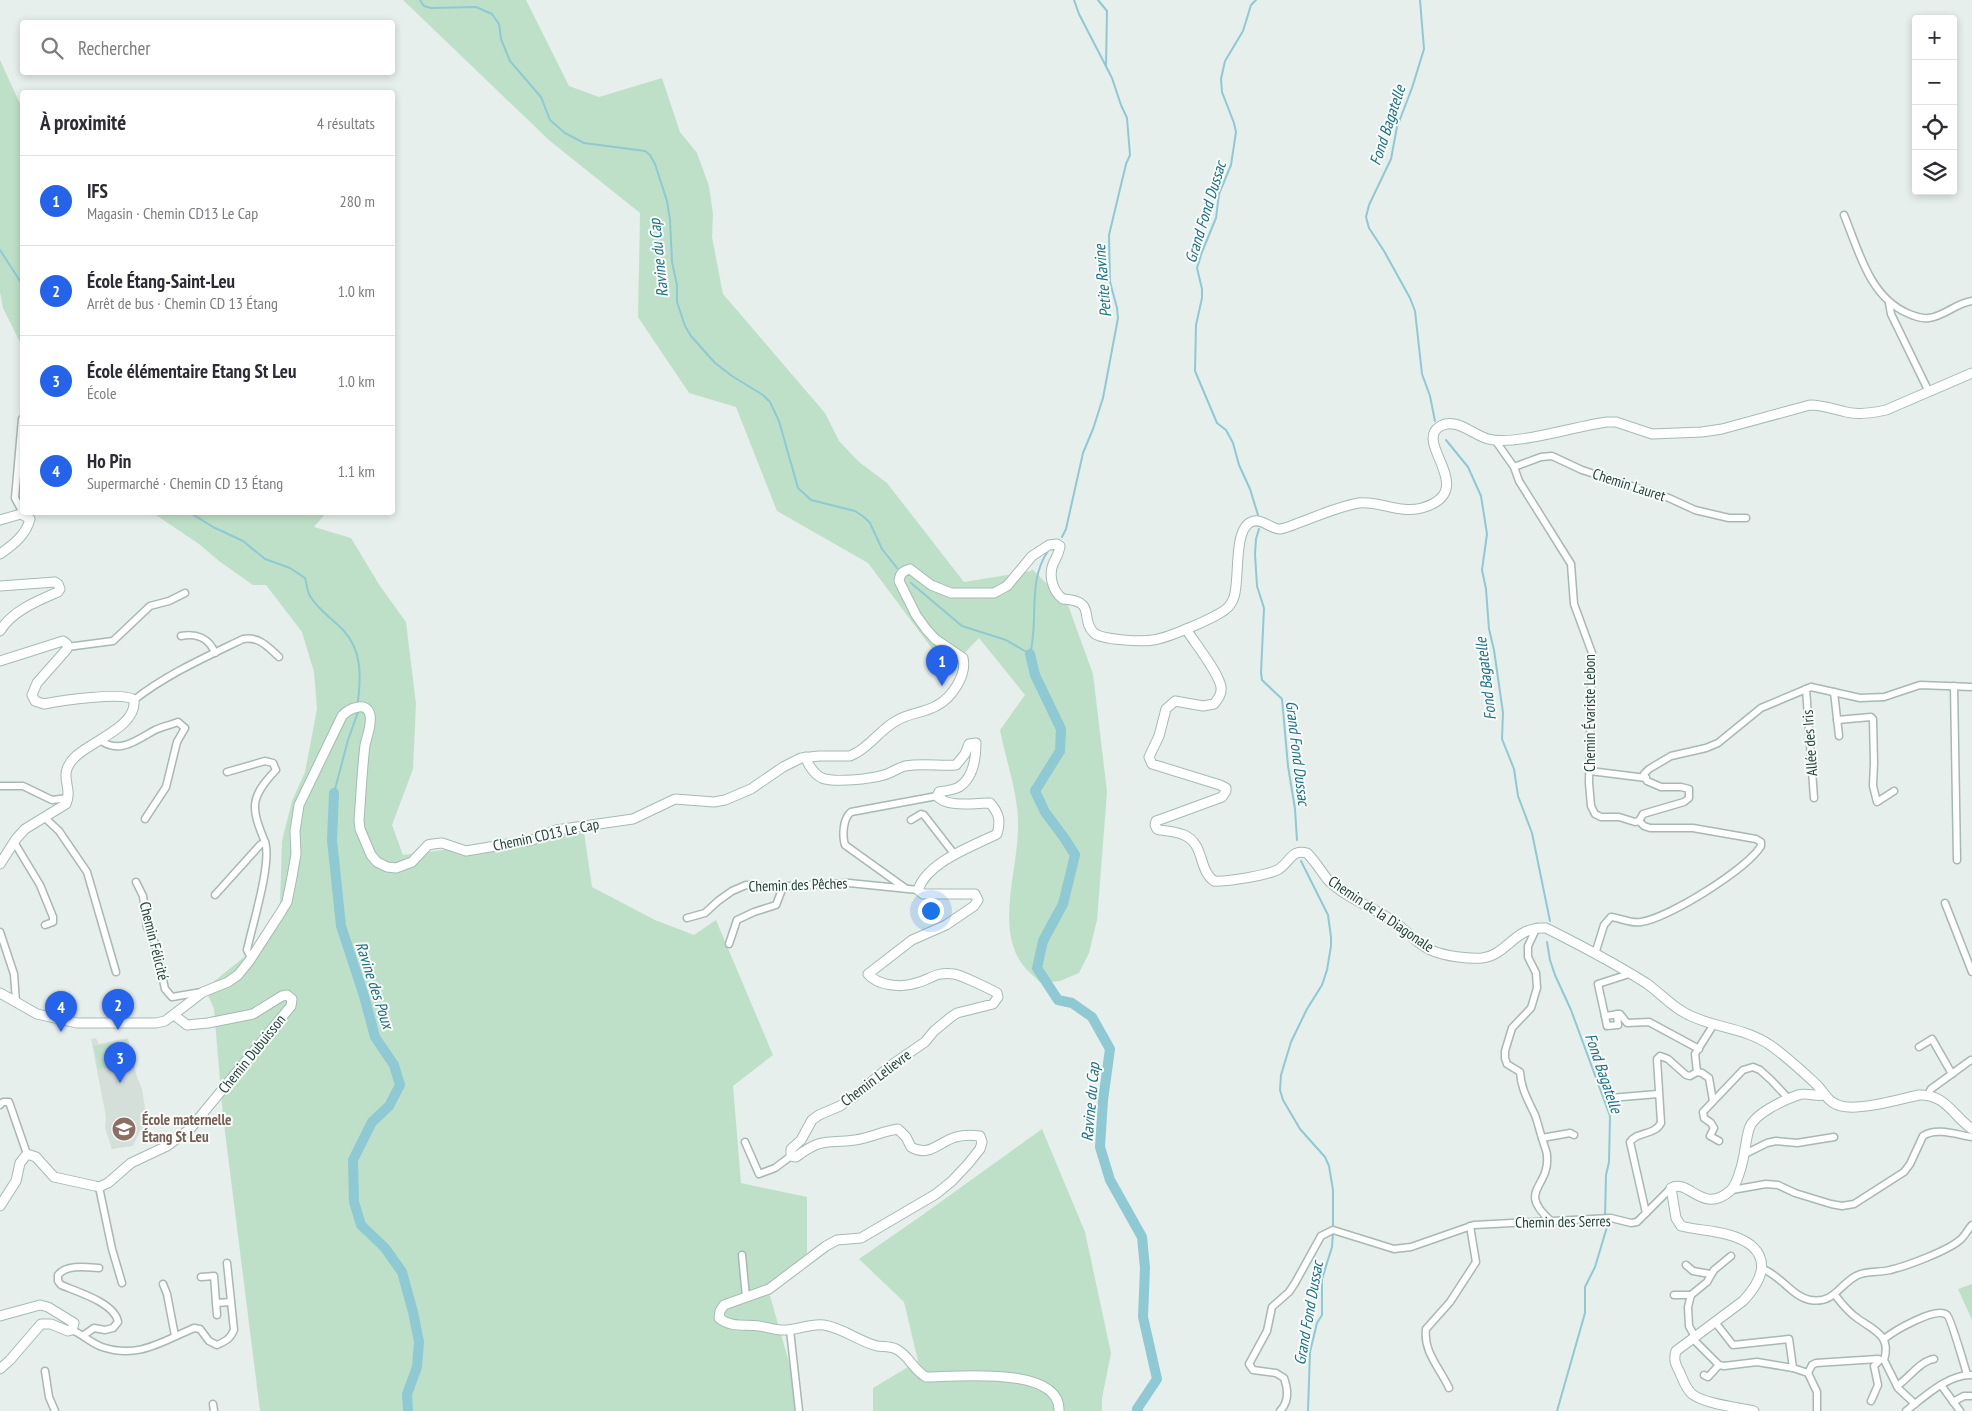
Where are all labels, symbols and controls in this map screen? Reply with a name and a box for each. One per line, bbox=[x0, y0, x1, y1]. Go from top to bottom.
map controls bbox=[1912, 15, 1957, 195]
button: + bbox=[1912, 15, 1957, 60]
search box bbox=[20, 20, 395, 75]
icon: search bbox=[38, 34, 66, 62]
text: Rechercher bbox=[78, 36, 150, 60]
button: − bbox=[1912, 60, 1957, 105]
water label: Fond Bagatelle bbox=[1365, 81, 1410, 168]
button: locate bbox=[1912, 105, 1957, 150]
text: À proximité bbox=[40, 109, 126, 136]
text: 4 résultats bbox=[317, 113, 375, 133]
button: layers bbox=[1912, 150, 1957, 195]
water label: Grand Fond Dussac bbox=[1180, 157, 1231, 265]
text: IFS bbox=[87, 179, 108, 203]
text: 1 bbox=[52, 191, 60, 211]
text: 280 m bbox=[340, 191, 375, 211]
text: Magasin · Chemin CD13 Le Cap bbox=[87, 203, 258, 223]
water label: Ravine du Cap bbox=[644, 217, 672, 298]
water label: Petite Ravine bbox=[1089, 242, 1115, 318]
text: École Étang-Saint-Leu bbox=[87, 269, 235, 293]
text: 2 bbox=[52, 281, 60, 301]
text: 1.0 km bbox=[338, 281, 375, 301]
text: Arrêt de bus · Chemin CD 13 Étang bbox=[87, 293, 278, 313]
text: École élémentaire Etang St Leu bbox=[87, 359, 296, 383]
text: 3 bbox=[52, 371, 60, 391]
text: 1.0 km bbox=[338, 371, 375, 391]
text: École bbox=[87, 383, 117, 403]
text: Ho Pin bbox=[87, 449, 131, 473]
text: 4 bbox=[52, 461, 60, 481]
text: 1.1 km bbox=[338, 461, 375, 481]
street label: Chemin Lauret bbox=[1590, 464, 1668, 505]
text: Supermarché · Chemin CD 13 Étang bbox=[87, 473, 283, 493]
water label: Fond Bagatelle bbox=[1470, 635, 1500, 721]
pin: 1 bbox=[926, 645, 958, 686]
street label: Chemin Évariste Lebon bbox=[1580, 654, 1599, 772]
water label: Grand Fond Dussac bbox=[1282, 700, 1315, 809]
street label: Allée des Iris bbox=[1798, 709, 1821, 777]
street label: Chemin CD13 Le Cap bbox=[491, 814, 601, 855]
street label: Chemin de la Diagonale bbox=[1325, 871, 1438, 956]
street label: Chemin des Pêches bbox=[748, 873, 848, 896]
your location bbox=[918, 898, 944, 924]
street label: Chemin Félicité bbox=[136, 900, 173, 982]
water label: Ravine des Poux bbox=[352, 939, 399, 1033]
pin: 2 bbox=[102, 989, 134, 1030]
pin: 4 bbox=[45, 991, 77, 1032]
street label: Chemin Dubuisson bbox=[214, 1010, 289, 1097]
water label: Fond Bagatelle bbox=[1581, 1030, 1627, 1117]
pin: 3 bbox=[104, 1042, 136, 1083]
street label: Chemin Lelievre bbox=[837, 1045, 915, 1110]
water label: Ravine du Cap bbox=[1077, 1061, 1103, 1142]
place label: École maternelle Étang St Leu bbox=[142, 1110, 232, 1146]
school or university icon: École maternelle Étang St Leu bbox=[111, 1116, 137, 1142]
street label: Chemin des Serres bbox=[1515, 1211, 1611, 1232]
water label: Grand Fond Dussac bbox=[1289, 1257, 1327, 1367]

